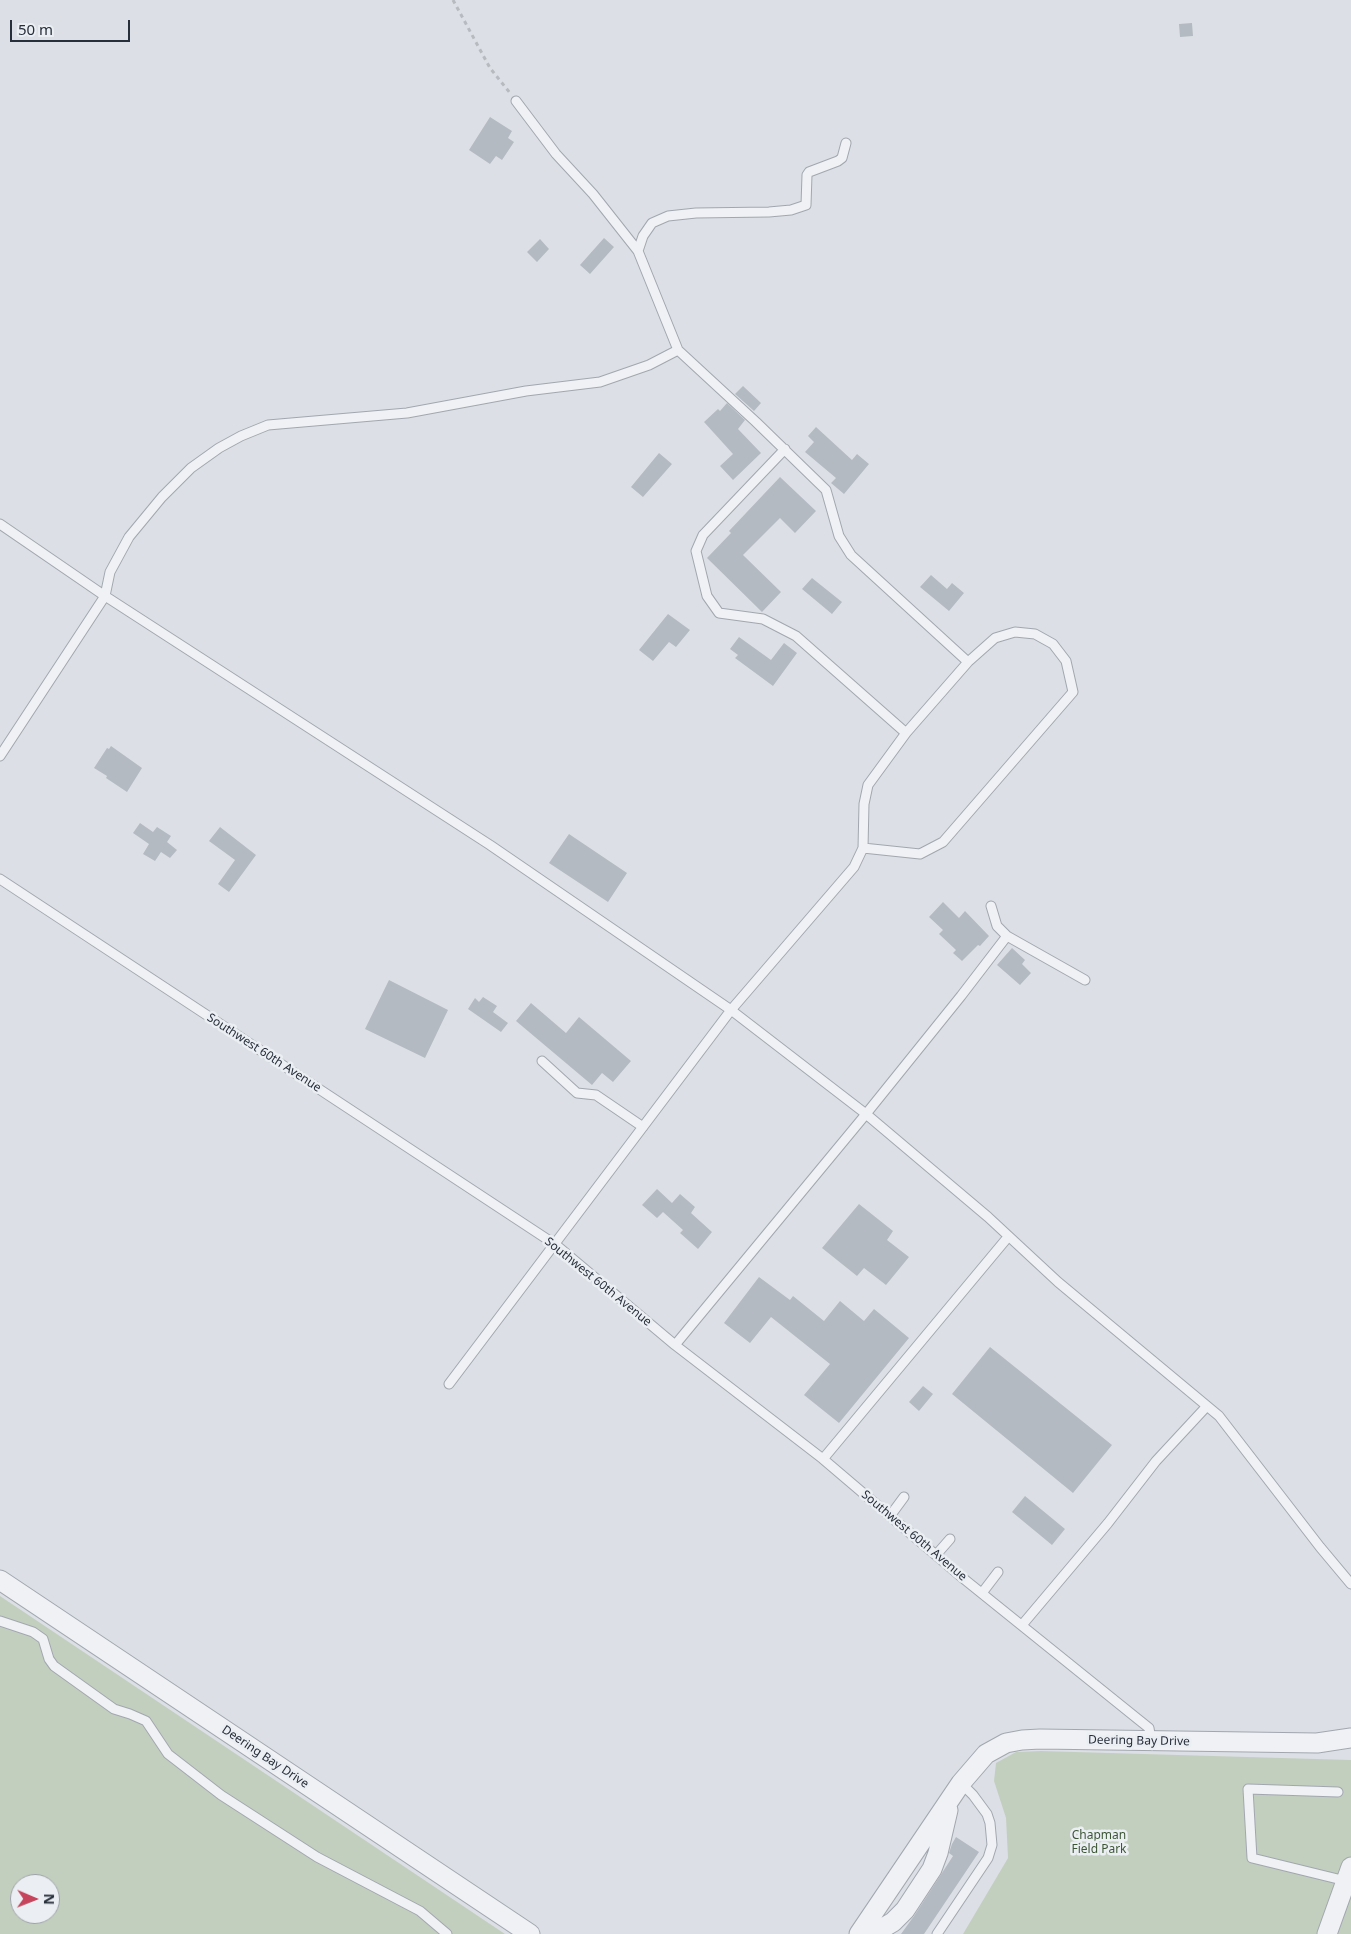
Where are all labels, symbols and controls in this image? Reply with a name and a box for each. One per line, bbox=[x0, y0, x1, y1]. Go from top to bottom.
scale bar bbox=[12, 10, 132, 42]
text: 50 m bbox=[18, 19, 53, 39]
street label: Southwest 60th Avenue bbox=[204, 1011, 324, 1095]
street label: Southwest 60th Avenue bbox=[542, 1235, 654, 1329]
street label: Southwest 60th Avenue bbox=[858, 1488, 970, 1584]
street label: Deering Bay Drive bbox=[219, 1723, 311, 1791]
street label: Deering Bay Drive bbox=[1088, 1733, 1190, 1749]
park label: Chapman Field Park bbox=[1071, 1829, 1127, 1857]
north arrow bbox=[10, 1874, 60, 1924]
text: N bbox=[40, 1893, 59, 1905]

